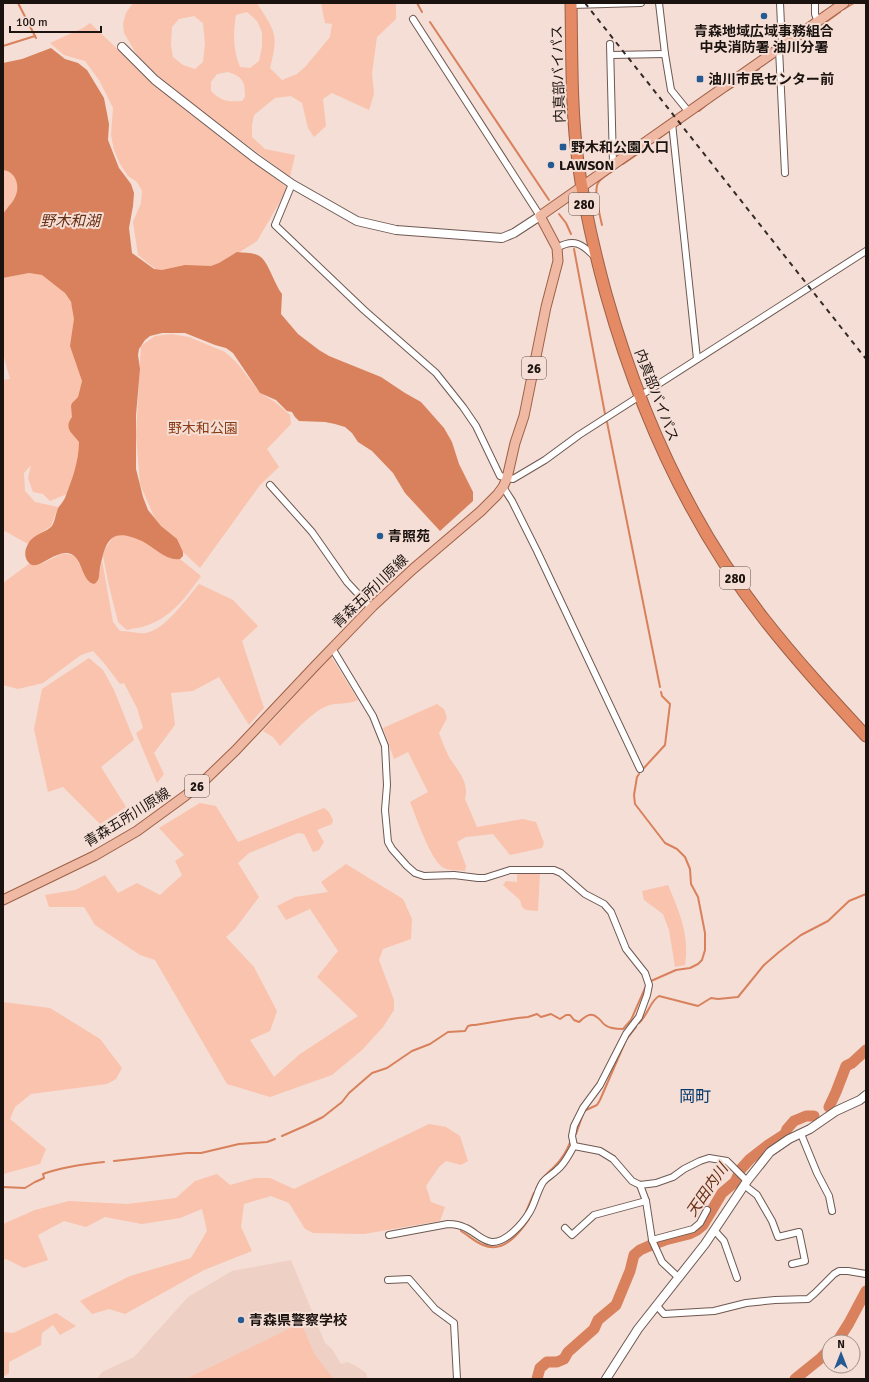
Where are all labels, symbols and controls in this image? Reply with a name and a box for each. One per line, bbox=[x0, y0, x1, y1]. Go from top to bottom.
scale bar bbox=[10, 8, 101, 34]
marker: 青森地域広域事務組合 中央消防署 油川分署 bbox=[759, 11, 769, 21]
text: 100 m bbox=[16, 15, 48, 30]
place label: 青森地域広域事務組合 中央消防署 油川分署 bbox=[694, 23, 834, 56]
street label: 内真部バイパス bbox=[548, 25, 569, 123]
place label: 油川市民センター前 bbox=[708, 71, 834, 88]
marker: 油川市民センター前 bbox=[695, 74, 705, 84]
place label: 野木和公園入口 bbox=[571, 139, 669, 156]
marker: 野木和公園入口 bbox=[558, 142, 568, 152]
place label: LAWSON bbox=[559, 157, 614, 174]
marker: LAWSON bbox=[546, 160, 556, 170]
road number: 280 bbox=[569, 193, 599, 215]
water label: 野木和湖 bbox=[40, 212, 102, 230]
street label: 内真部バイパス bbox=[631, 347, 682, 444]
road number: 26 bbox=[522, 357, 546, 379]
park label: 野木和公園 bbox=[168, 420, 238, 437]
place label: 青照苑 bbox=[388, 528, 430, 545]
marker: 青照苑 bbox=[375, 531, 385, 541]
street label: 青森五所川原線 bbox=[329, 551, 411, 632]
road number: 280 bbox=[720, 567, 750, 589]
road number: 26 bbox=[185, 775, 209, 797]
street label: 青森五所川原線 bbox=[81, 784, 173, 851]
district label: 岡町 bbox=[679, 1087, 711, 1107]
water label: 天田内川 bbox=[682, 1159, 733, 1220]
place label: 青森県警察学校 bbox=[249, 1312, 347, 1329]
marker: 青森県警察学校 bbox=[236, 1315, 246, 1325]
north arrow bbox=[821, 1334, 861, 1374]
text: N bbox=[837, 1338, 845, 1351]

